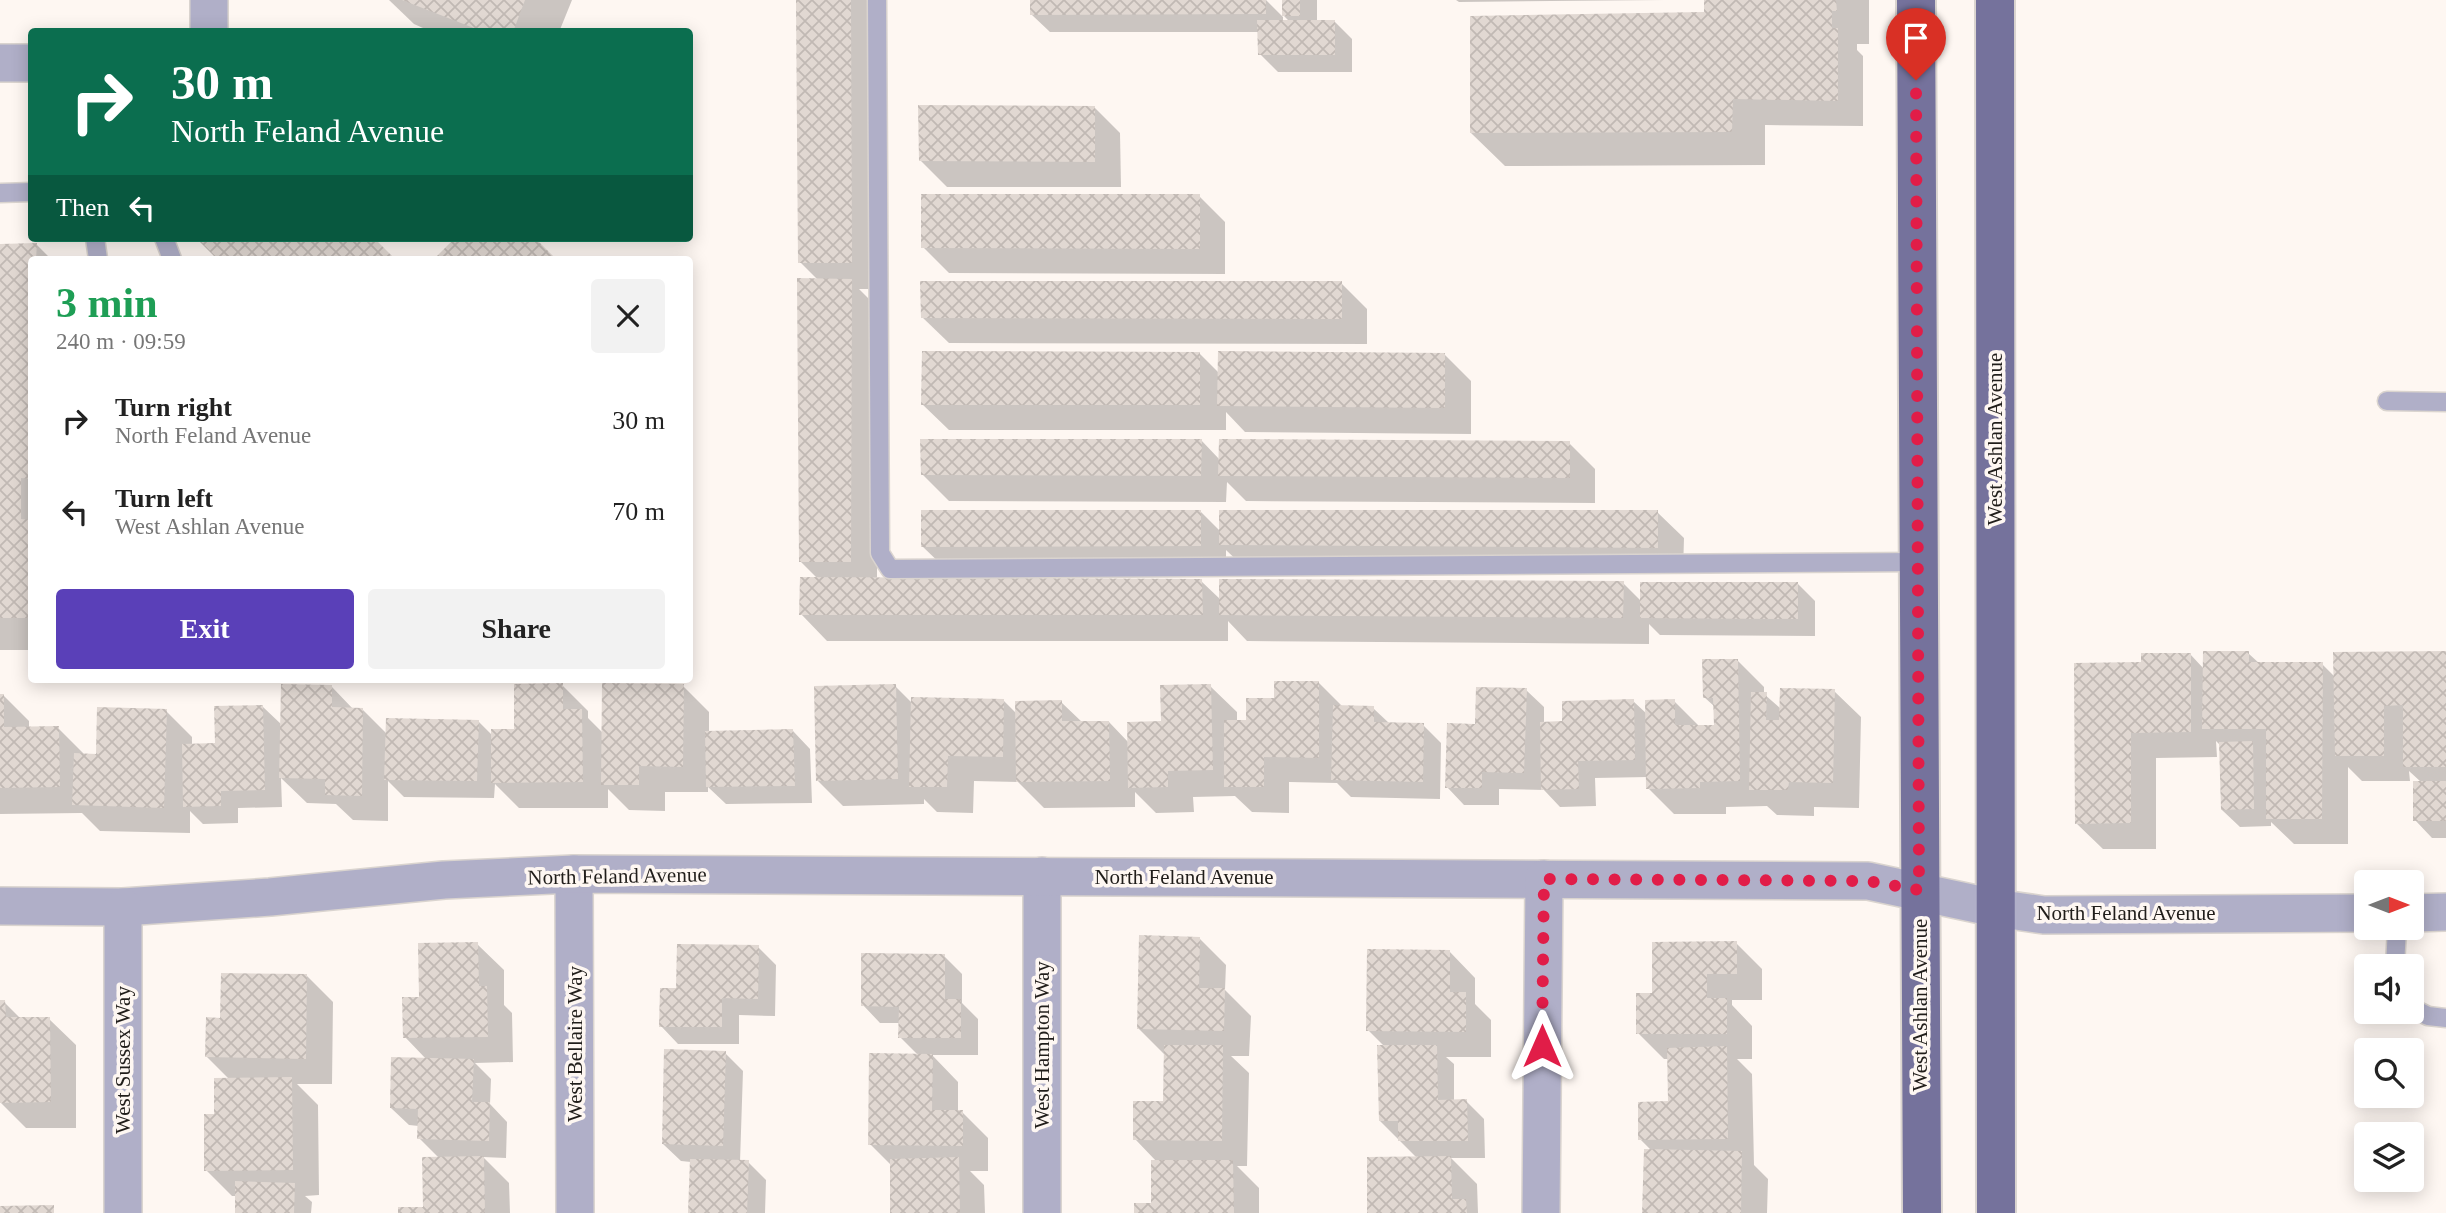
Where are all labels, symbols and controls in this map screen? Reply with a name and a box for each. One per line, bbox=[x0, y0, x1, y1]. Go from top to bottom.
pin bbox=[1886, 8, 1946, 80]
icon: arrive bbox=[1897, 19, 1935, 57]
text: 30 m bbox=[171, 55, 273, 110]
icon: right bbox=[56, 56, 147, 147]
text: North Feland Avenue bbox=[171, 113, 444, 149]
icon: left bbox=[123, 189, 161, 227]
text: Then bbox=[56, 193, 109, 222]
button: close bbox=[591, 279, 665, 353]
text: 3 min bbox=[56, 280, 158, 326]
text: 240 m · 09:59 bbox=[56, 329, 186, 354]
street label: West Ashlan Avenue bbox=[1983, 353, 2007, 525]
text: Turn right bbox=[115, 393, 232, 422]
icon: right bbox=[56, 402, 94, 440]
text: 30 m bbox=[612, 406, 665, 435]
text: North Feland Avenue bbox=[115, 423, 311, 448]
text: Turn left bbox=[115, 484, 213, 513]
icon: left bbox=[56, 493, 94, 531]
text: 70 m bbox=[612, 497, 665, 526]
text: West Ashlan Avenue bbox=[115, 514, 304, 539]
button: Exit bbox=[56, 589, 354, 669]
button: Share bbox=[368, 589, 665, 669]
street label: North Feland Avenue bbox=[527, 862, 707, 890]
street label: North Feland Avenue bbox=[1094, 865, 1274, 889]
north arrow bbox=[2354, 870, 2424, 940]
map controls bbox=[2354, 870, 2424, 1192]
street label: North Feland Avenue bbox=[2036, 901, 2216, 925]
street label: West Ashlan Avenue bbox=[1908, 919, 1932, 1091]
button: sound bbox=[2354, 954, 2424, 1024]
street label: West Hampton Way bbox=[1030, 961, 1054, 1129]
street label: West Bellaire Way bbox=[563, 965, 587, 1122]
street label: West Sussex Way bbox=[111, 986, 135, 1134]
position arrow bbox=[1505, 1009, 1579, 1083]
button: search bbox=[2354, 1038, 2424, 1108]
button: layers bbox=[2354, 1122, 2424, 1192]

